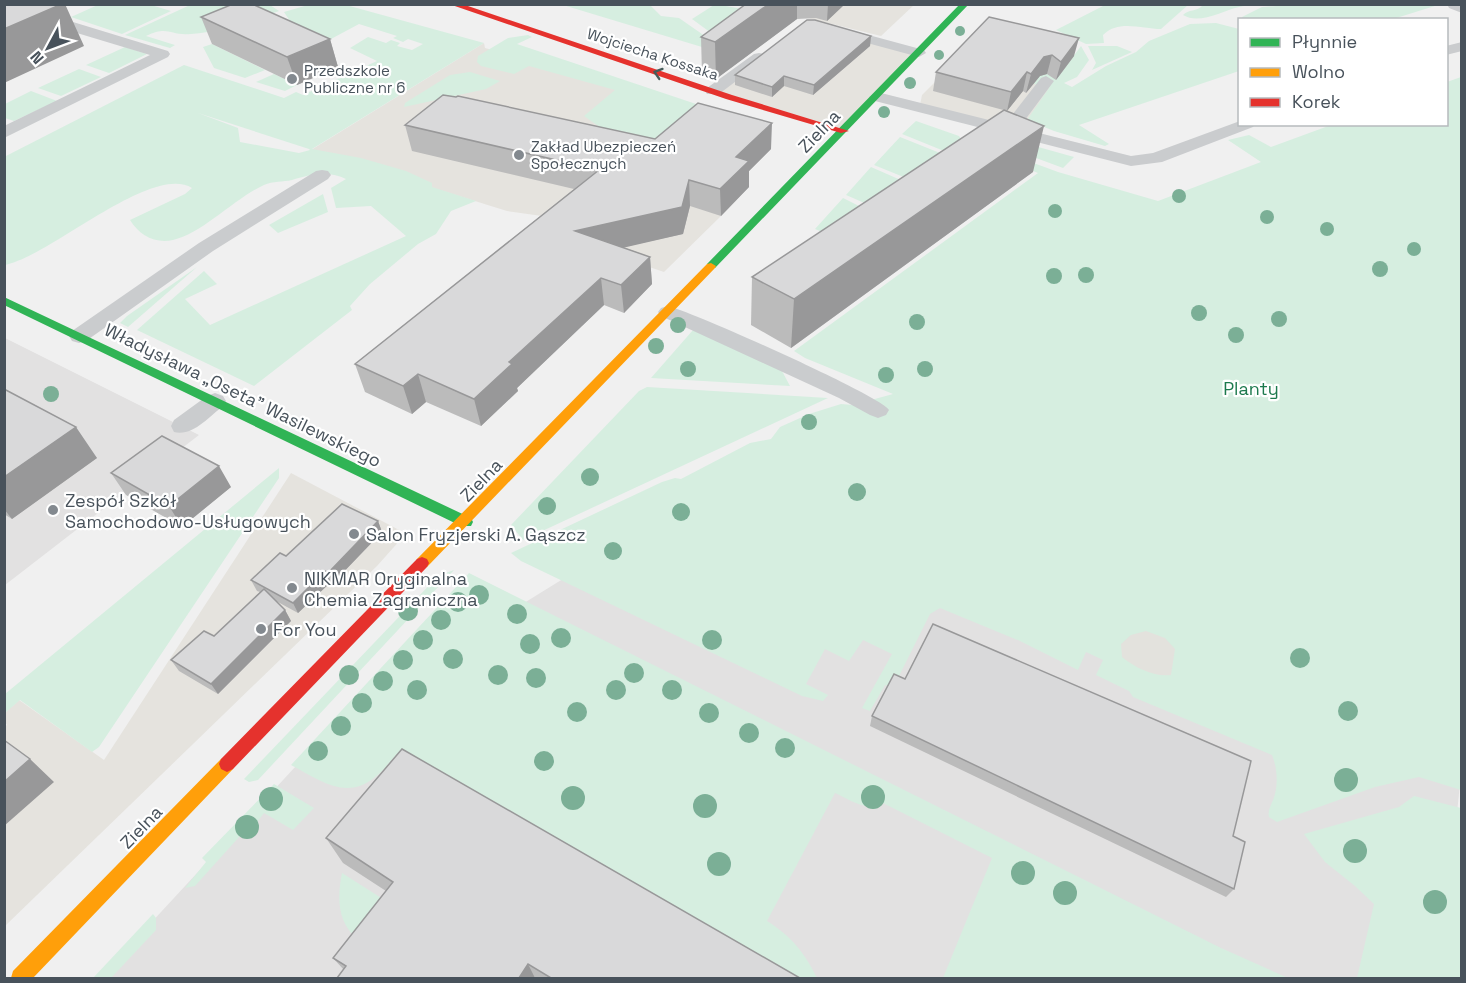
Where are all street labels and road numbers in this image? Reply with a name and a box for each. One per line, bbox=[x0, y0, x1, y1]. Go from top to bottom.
street label: Wojciecha Kossaka bbox=[585, 24, 721, 84]
street label: Zielna bbox=[793, 105, 845, 157]
street label: Władysława „Oseta” Wasilewskiego bbox=[101, 318, 385, 472]
street label: Zielna bbox=[455, 454, 507, 506]
street label: Zielna bbox=[115, 801, 167, 853]

